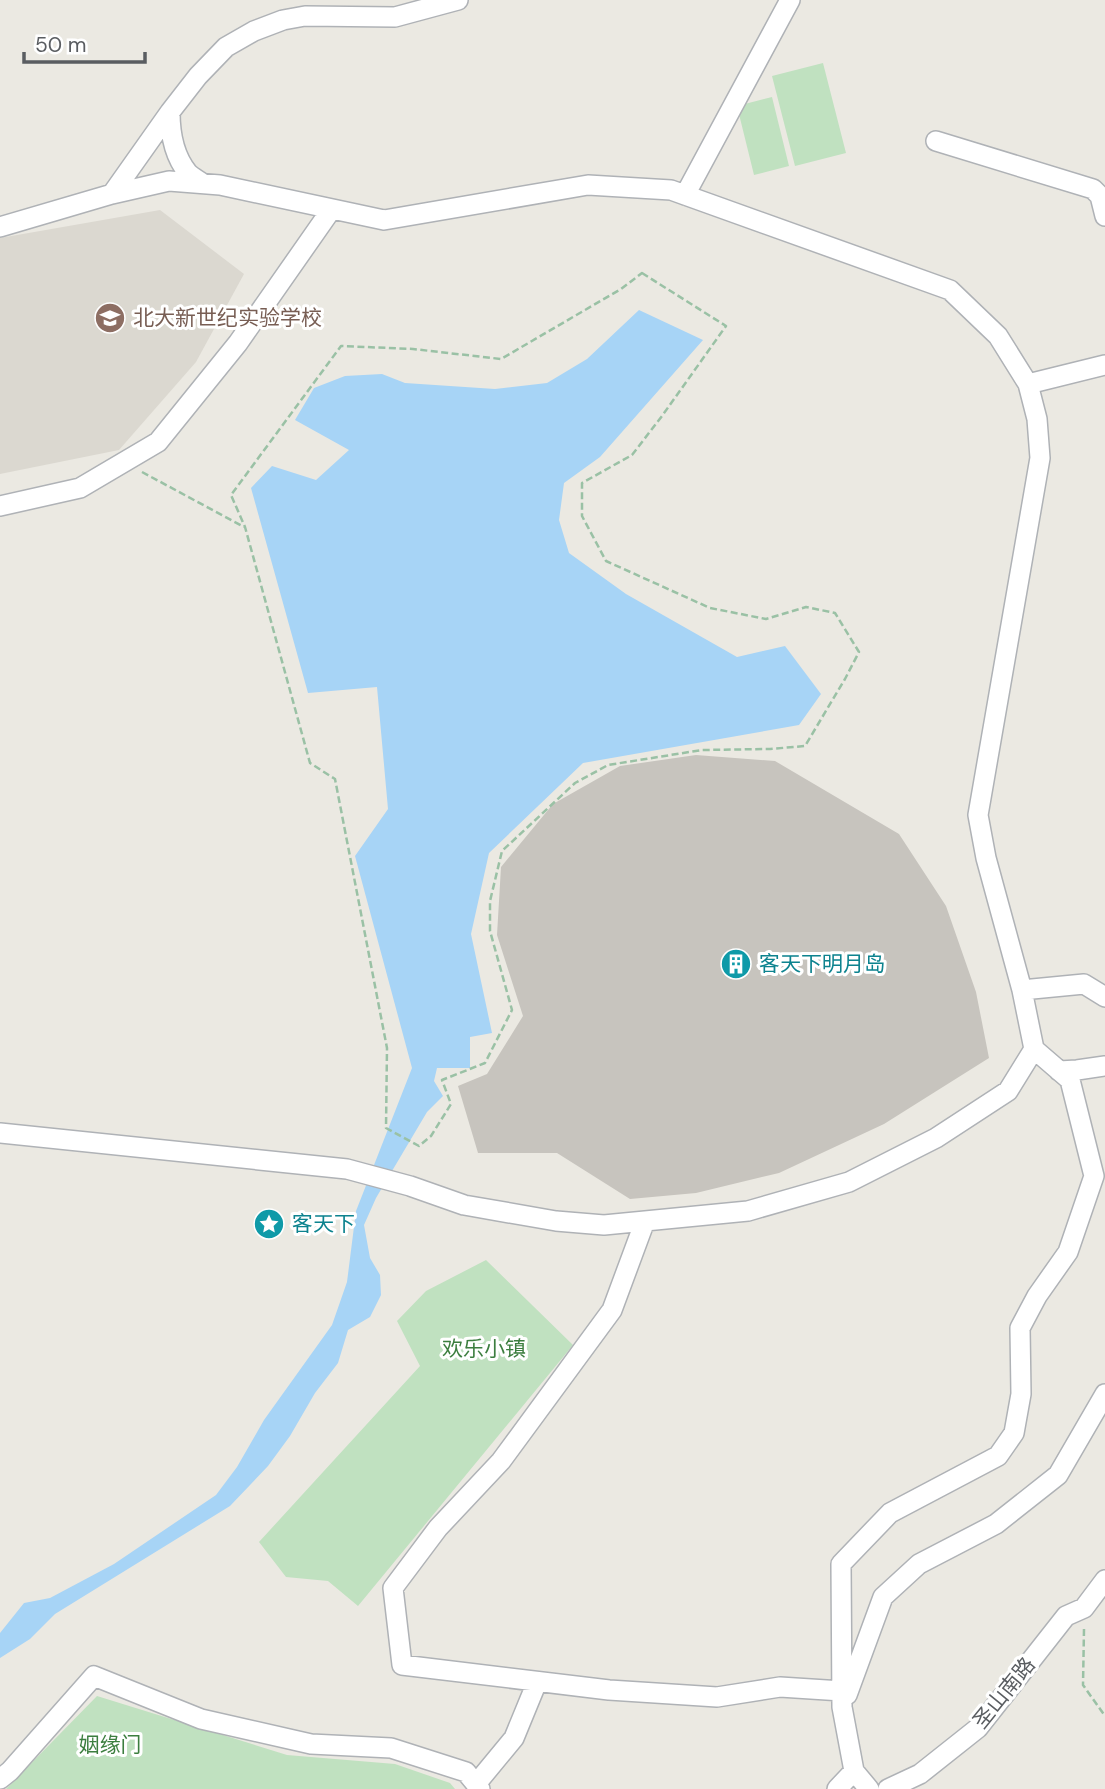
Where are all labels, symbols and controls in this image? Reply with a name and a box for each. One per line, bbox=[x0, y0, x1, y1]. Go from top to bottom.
scale bar bbox=[24, 21, 145, 65]
text: 50 m bbox=[35, 31, 86, 59]
school or university icon: 北大新世纪实验学校 bbox=[93, 301, 127, 335]
place label: 北大新世纪实验学校 bbox=[133, 304, 322, 332]
building icon: 客天下明月岛 bbox=[719, 947, 753, 981]
place label: 客天下明月岛 bbox=[759, 950, 885, 978]
place icon: 客天下 bbox=[252, 1207, 286, 1241]
place label: 客天下 bbox=[292, 1210, 355, 1238]
park label: 欢乐小镇 bbox=[442, 1335, 526, 1363]
street label: 圣山南路 bbox=[967, 1652, 1041, 1734]
park label: 姻缘门 bbox=[79, 1731, 142, 1759]

